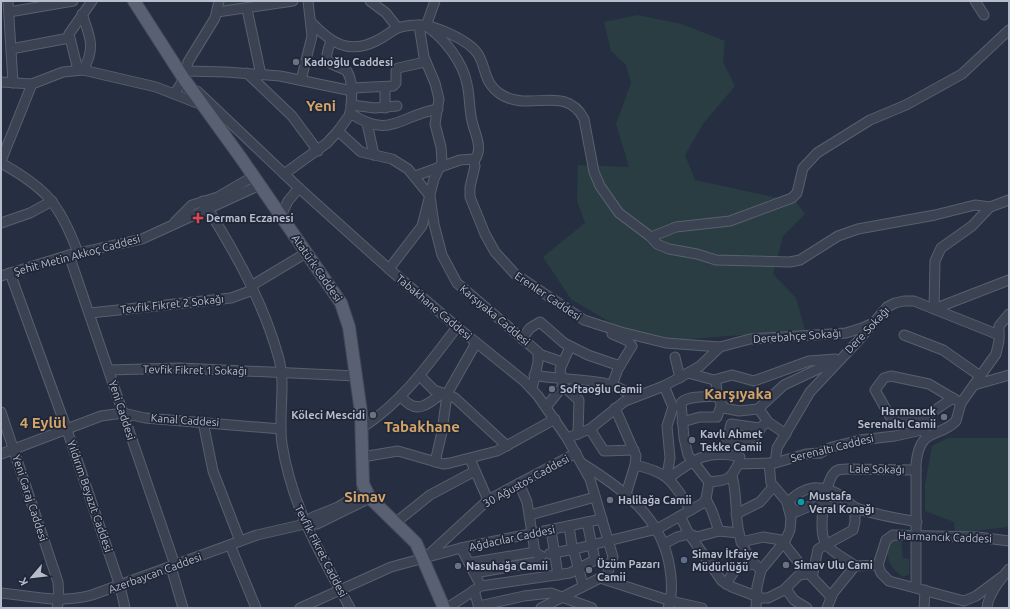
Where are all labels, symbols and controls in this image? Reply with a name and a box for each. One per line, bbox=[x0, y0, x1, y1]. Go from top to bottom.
place label: Kadıoğlu Caddesi bbox=[304, 56, 393, 68]
marker: Kadıoğlu Caddesi bbox=[291, 57, 301, 67]
district label: Yeni bbox=[306, 97, 336, 114]
place label: Derman Eczanesi bbox=[206, 212, 293, 224]
marker: Derman Eczanesi bbox=[193, 213, 203, 223]
street label: Şehit Metin Akkoç Caddesi bbox=[13, 232, 141, 278]
street label: Atatürk Caddesi bbox=[290, 232, 344, 304]
street label: Erenler Caddesi bbox=[513, 269, 583, 323]
street label: Tabakhane Caddesi bbox=[394, 272, 474, 342]
street label: Karşıyaka Caddesi bbox=[458, 282, 532, 348]
street label: Tevfik Fikret 2 Sokağı bbox=[120, 293, 224, 315]
street label: Dere Sokağı bbox=[842, 304, 892, 356]
street label: Derebahçe Sokağı bbox=[752, 327, 842, 345]
street label: Tevfik Fikret 1 Sokağı bbox=[143, 363, 247, 377]
street label: Yeni Caddesi bbox=[107, 379, 137, 441]
place label: Softaoğlu Camii bbox=[560, 383, 642, 395]
marker: Softaoğlu Camii bbox=[547, 384, 557, 394]
district label: Karşıyaka bbox=[704, 385, 772, 403]
place label: Harmancık Serenaltı Camii bbox=[858, 405, 937, 430]
place label: Köleci Mescidi bbox=[291, 409, 365, 421]
marker: Köleci Mescidi bbox=[368, 410, 378, 420]
street label: Kanal Caddesi bbox=[150, 412, 220, 428]
marker: Harmancık Serenaltı Camii bbox=[939, 412, 949, 422]
district label: 4 Eylül bbox=[20, 414, 67, 431]
district label: Tabakhane bbox=[384, 418, 460, 435]
place label: Kavlı Ahmet Tekke Camii bbox=[700, 428, 763, 453]
street label: Serenaltı Caddesi bbox=[789, 432, 875, 464]
marker: Kavlı Ahmet Tekke Camii bbox=[687, 435, 697, 445]
street label: Yıldırım Beyazıt Caddesi bbox=[65, 438, 115, 554]
street label: 30 Ağustos Caddesi bbox=[481, 452, 571, 510]
street label: Yeni Garaj Caddesi bbox=[10, 453, 50, 543]
street label: Lale Sokağı bbox=[849, 463, 905, 475]
district label: Simav bbox=[344, 488, 386, 505]
place label: Mustafa Veral Konağı bbox=[809, 490, 874, 515]
place label: Halilağa Camii bbox=[618, 494, 692, 506]
marker: Halilağa Camii bbox=[605, 495, 615, 505]
marker: Mustafa Veral Konağı bbox=[796, 497, 806, 507]
street label: Tevfik Fikret Caddesi bbox=[293, 503, 349, 599]
street label: Ağdacılar Caddesi bbox=[468, 523, 556, 553]
street label: Harmancık Caddesi bbox=[898, 529, 992, 545]
place label: Simav İtfaiye Müdürlüğü bbox=[692, 548, 759, 573]
street label: Azerbaycan Caddesi bbox=[107, 551, 203, 595]
marker: Simav İtfaiye Müdürlüğü bbox=[679, 555, 689, 565]
north arrow bbox=[12, 557, 52, 597]
place label: Üzüm Pazarı Camii bbox=[597, 558, 660, 583]
place label: Simav Ulu Cami bbox=[794, 559, 873, 571]
place label: Nasuhağa Camii bbox=[466, 560, 548, 572]
marker: Simav Ulu Cami bbox=[781, 560, 791, 570]
marker: Nasuhağa Camii bbox=[453, 561, 463, 571]
marker: Üzüm Pazarı Camii bbox=[584, 565, 594, 575]
text: K bbox=[16, 575, 30, 588]

